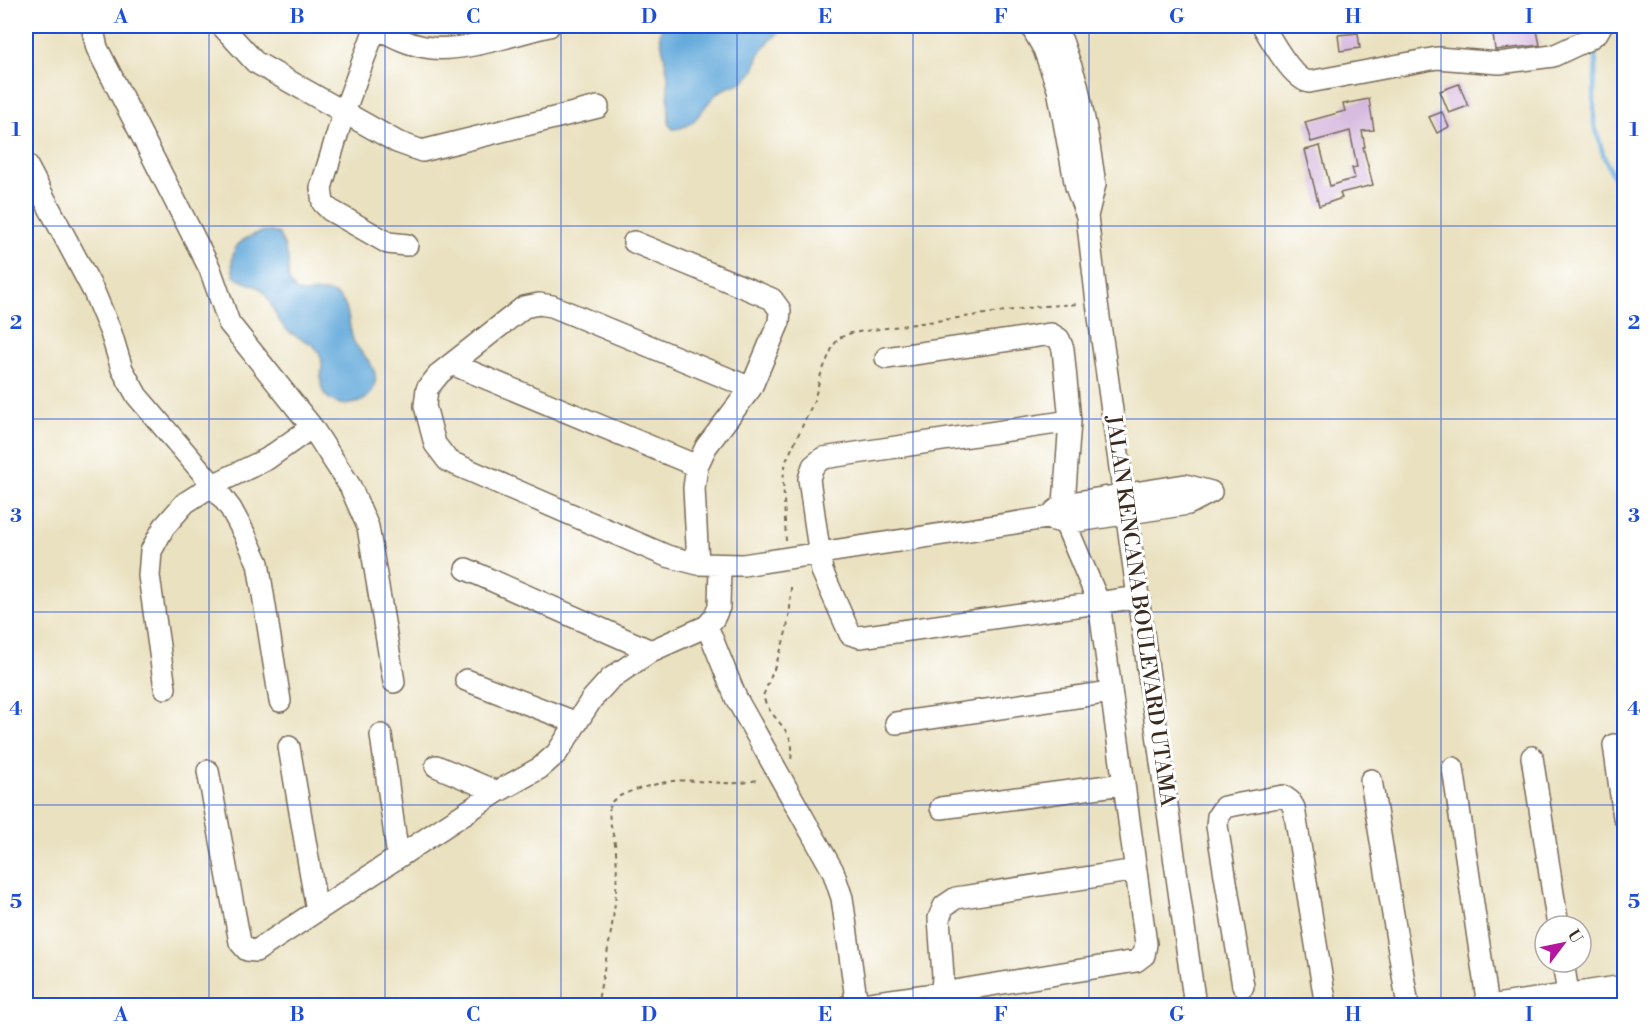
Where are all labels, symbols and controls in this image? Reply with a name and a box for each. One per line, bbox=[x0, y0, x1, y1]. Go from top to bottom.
text: A bbox=[113, 5, 129, 30]
text: B bbox=[289, 5, 305, 30]
text: C bbox=[466, 5, 480, 30]
text: D bbox=[641, 5, 657, 30]
text: E bbox=[818, 5, 832, 30]
text: F bbox=[994, 5, 1008, 30]
text: G bbox=[1169, 5, 1185, 30]
text: H bbox=[1345, 5, 1362, 30]
text: I bbox=[1525, 5, 1533, 30]
text: 1 bbox=[11, 118, 21, 143]
text: 1 bbox=[1629, 118, 1639, 143]
text: 2 bbox=[10, 311, 22, 336]
text: 2 bbox=[1628, 311, 1640, 336]
street label: JALAN KENCANA BOULEVARD UTAMA bbox=[1100, 413, 1180, 809]
text: 3 bbox=[10, 504, 22, 529]
text: 3 bbox=[1628, 504, 1640, 529]
text: 4 bbox=[9, 697, 23, 722]
text: 4 bbox=[1627, 697, 1641, 722]
text: 5 bbox=[10, 890, 22, 915]
text: 5 bbox=[1628, 890, 1640, 915]
north arrow bbox=[1533, 914, 1593, 974]
text: U bbox=[1563, 926, 1587, 948]
text: A bbox=[113, 1003, 129, 1028]
text: B bbox=[289, 1003, 305, 1028]
text: C bbox=[466, 1003, 480, 1028]
text: D bbox=[641, 1003, 657, 1028]
text: E bbox=[818, 1003, 832, 1028]
text: F bbox=[994, 1003, 1008, 1028]
text: G bbox=[1169, 1003, 1185, 1028]
text: H bbox=[1345, 1003, 1362, 1028]
text: I bbox=[1525, 1003, 1533, 1028]

